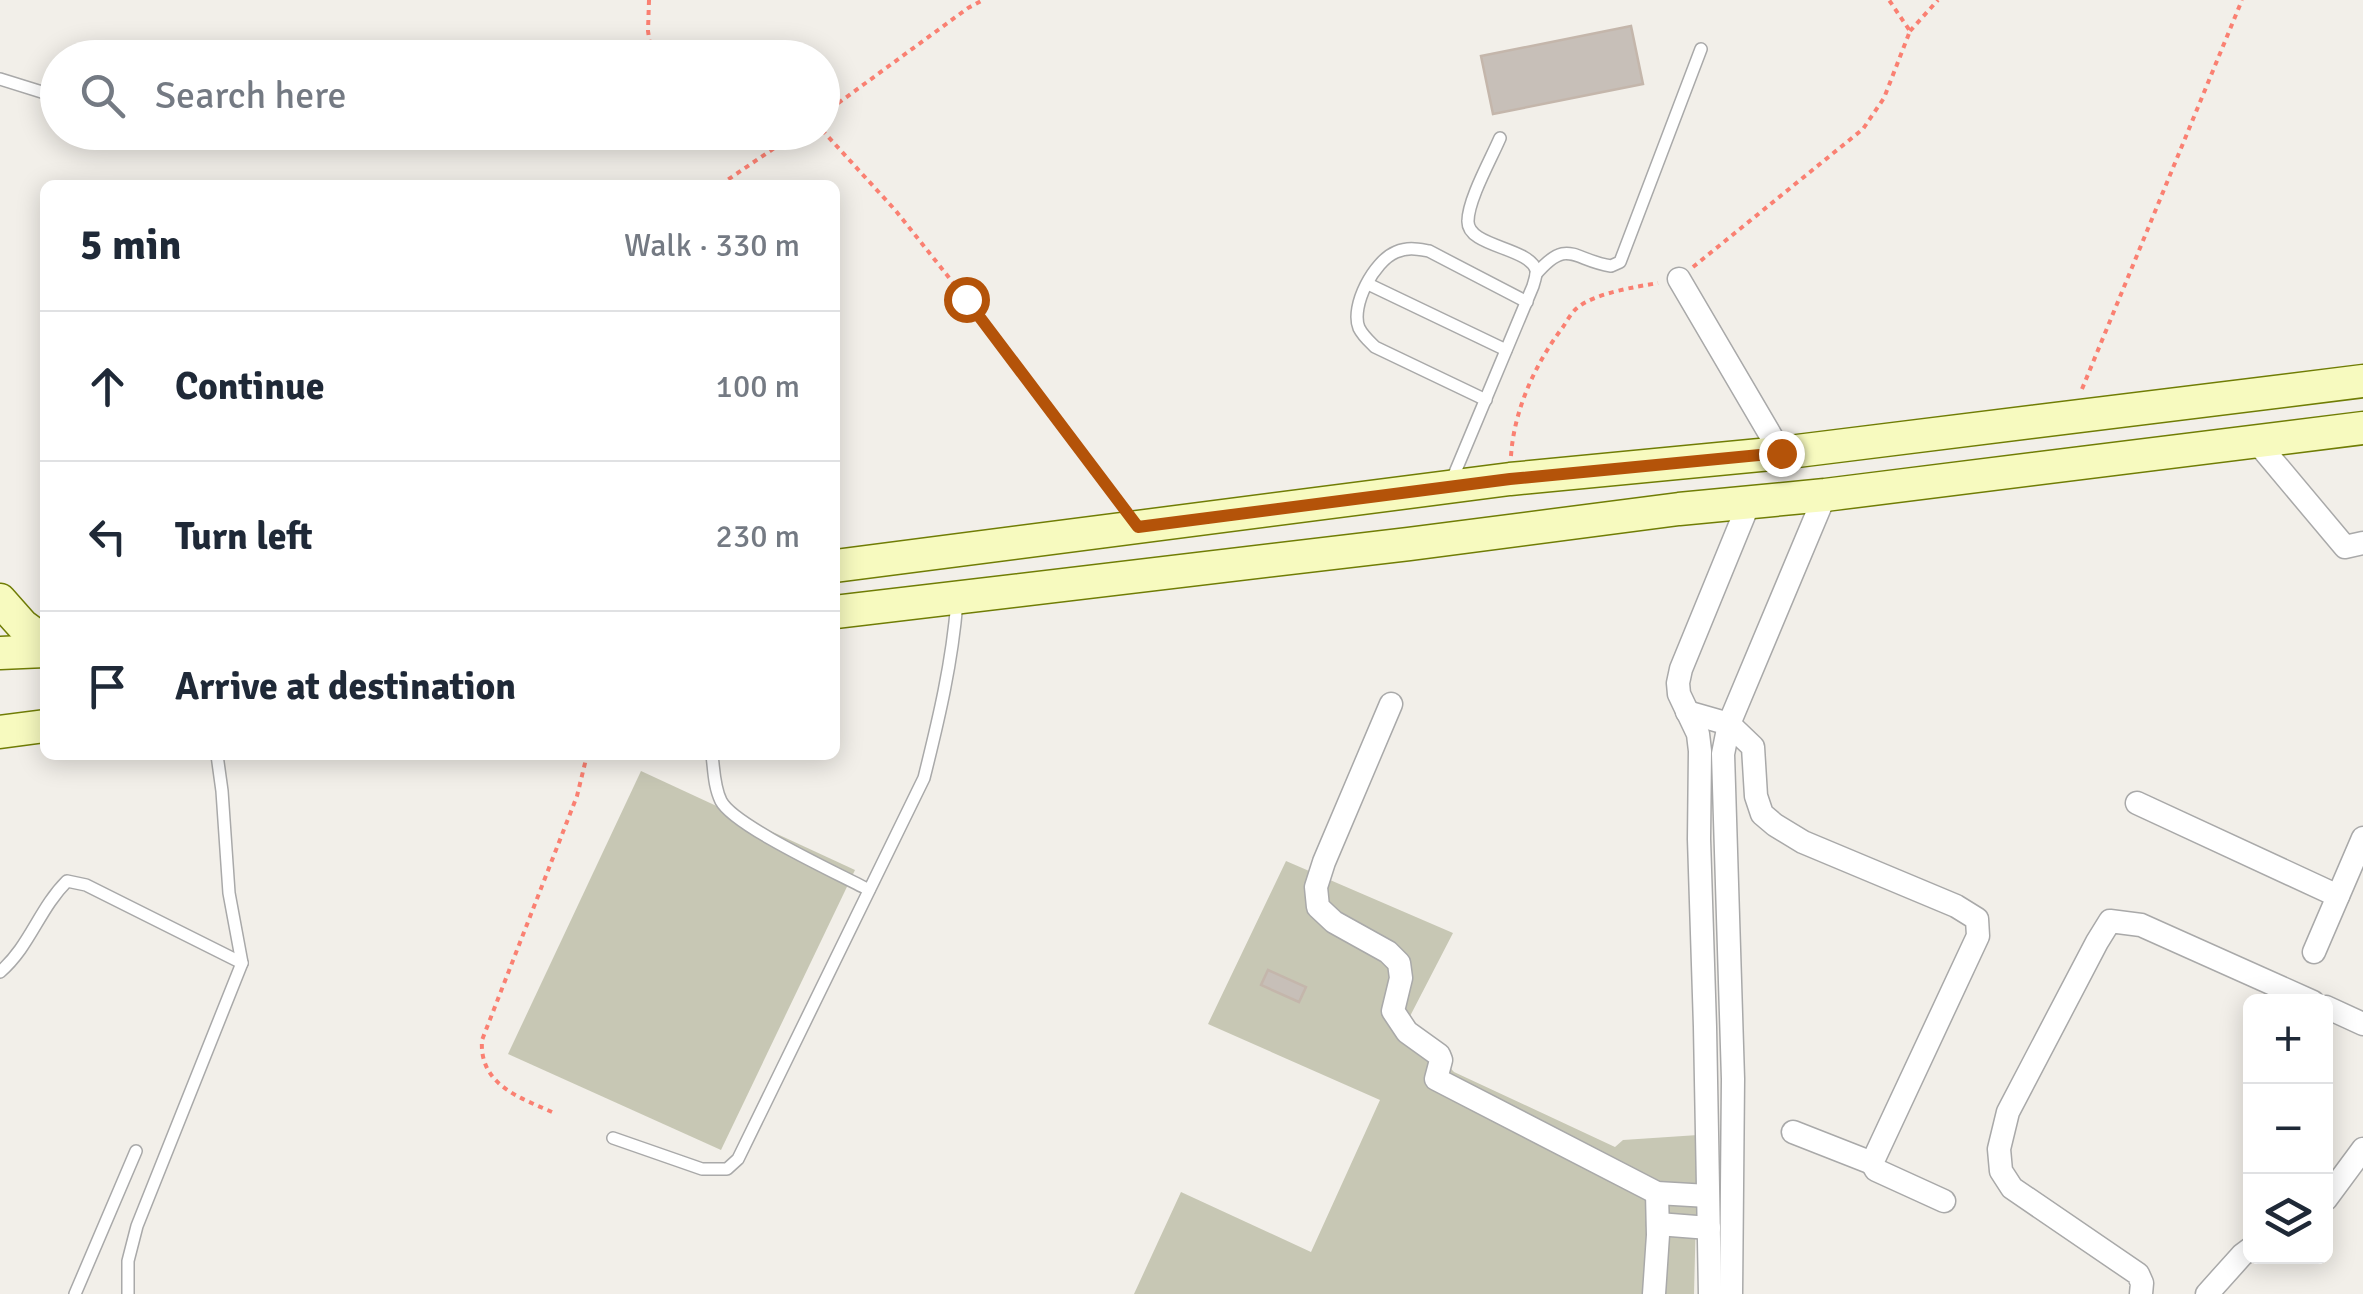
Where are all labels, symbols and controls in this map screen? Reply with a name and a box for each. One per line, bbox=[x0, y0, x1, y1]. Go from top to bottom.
search box bbox=[40, 40, 840, 150]
icon: search bbox=[75, 68, 130, 123]
text: Search here bbox=[155, 72, 347, 119]
text: 5 min bbox=[80, 220, 181, 271]
text: Walk · 330 m bbox=[624, 226, 800, 265]
route start bbox=[944, 277, 990, 323]
icon: ahead bbox=[80, 359, 135, 414]
text: Continue bbox=[175, 363, 325, 410]
text: 100 m bbox=[716, 367, 800, 406]
route end bbox=[1759, 431, 1805, 477]
icon: left bbox=[80, 509, 135, 564]
text: Turn left bbox=[175, 513, 313, 560]
text: 230 m bbox=[716, 517, 800, 556]
icon: arrive bbox=[80, 659, 135, 714]
text: Arrive at destination bbox=[175, 663, 516, 710]
map controls bbox=[2243, 994, 2333, 1264]
button: + bbox=[2243, 994, 2333, 1084]
button: − bbox=[2243, 1084, 2333, 1174]
button: layers bbox=[2243, 1174, 2333, 1264]

